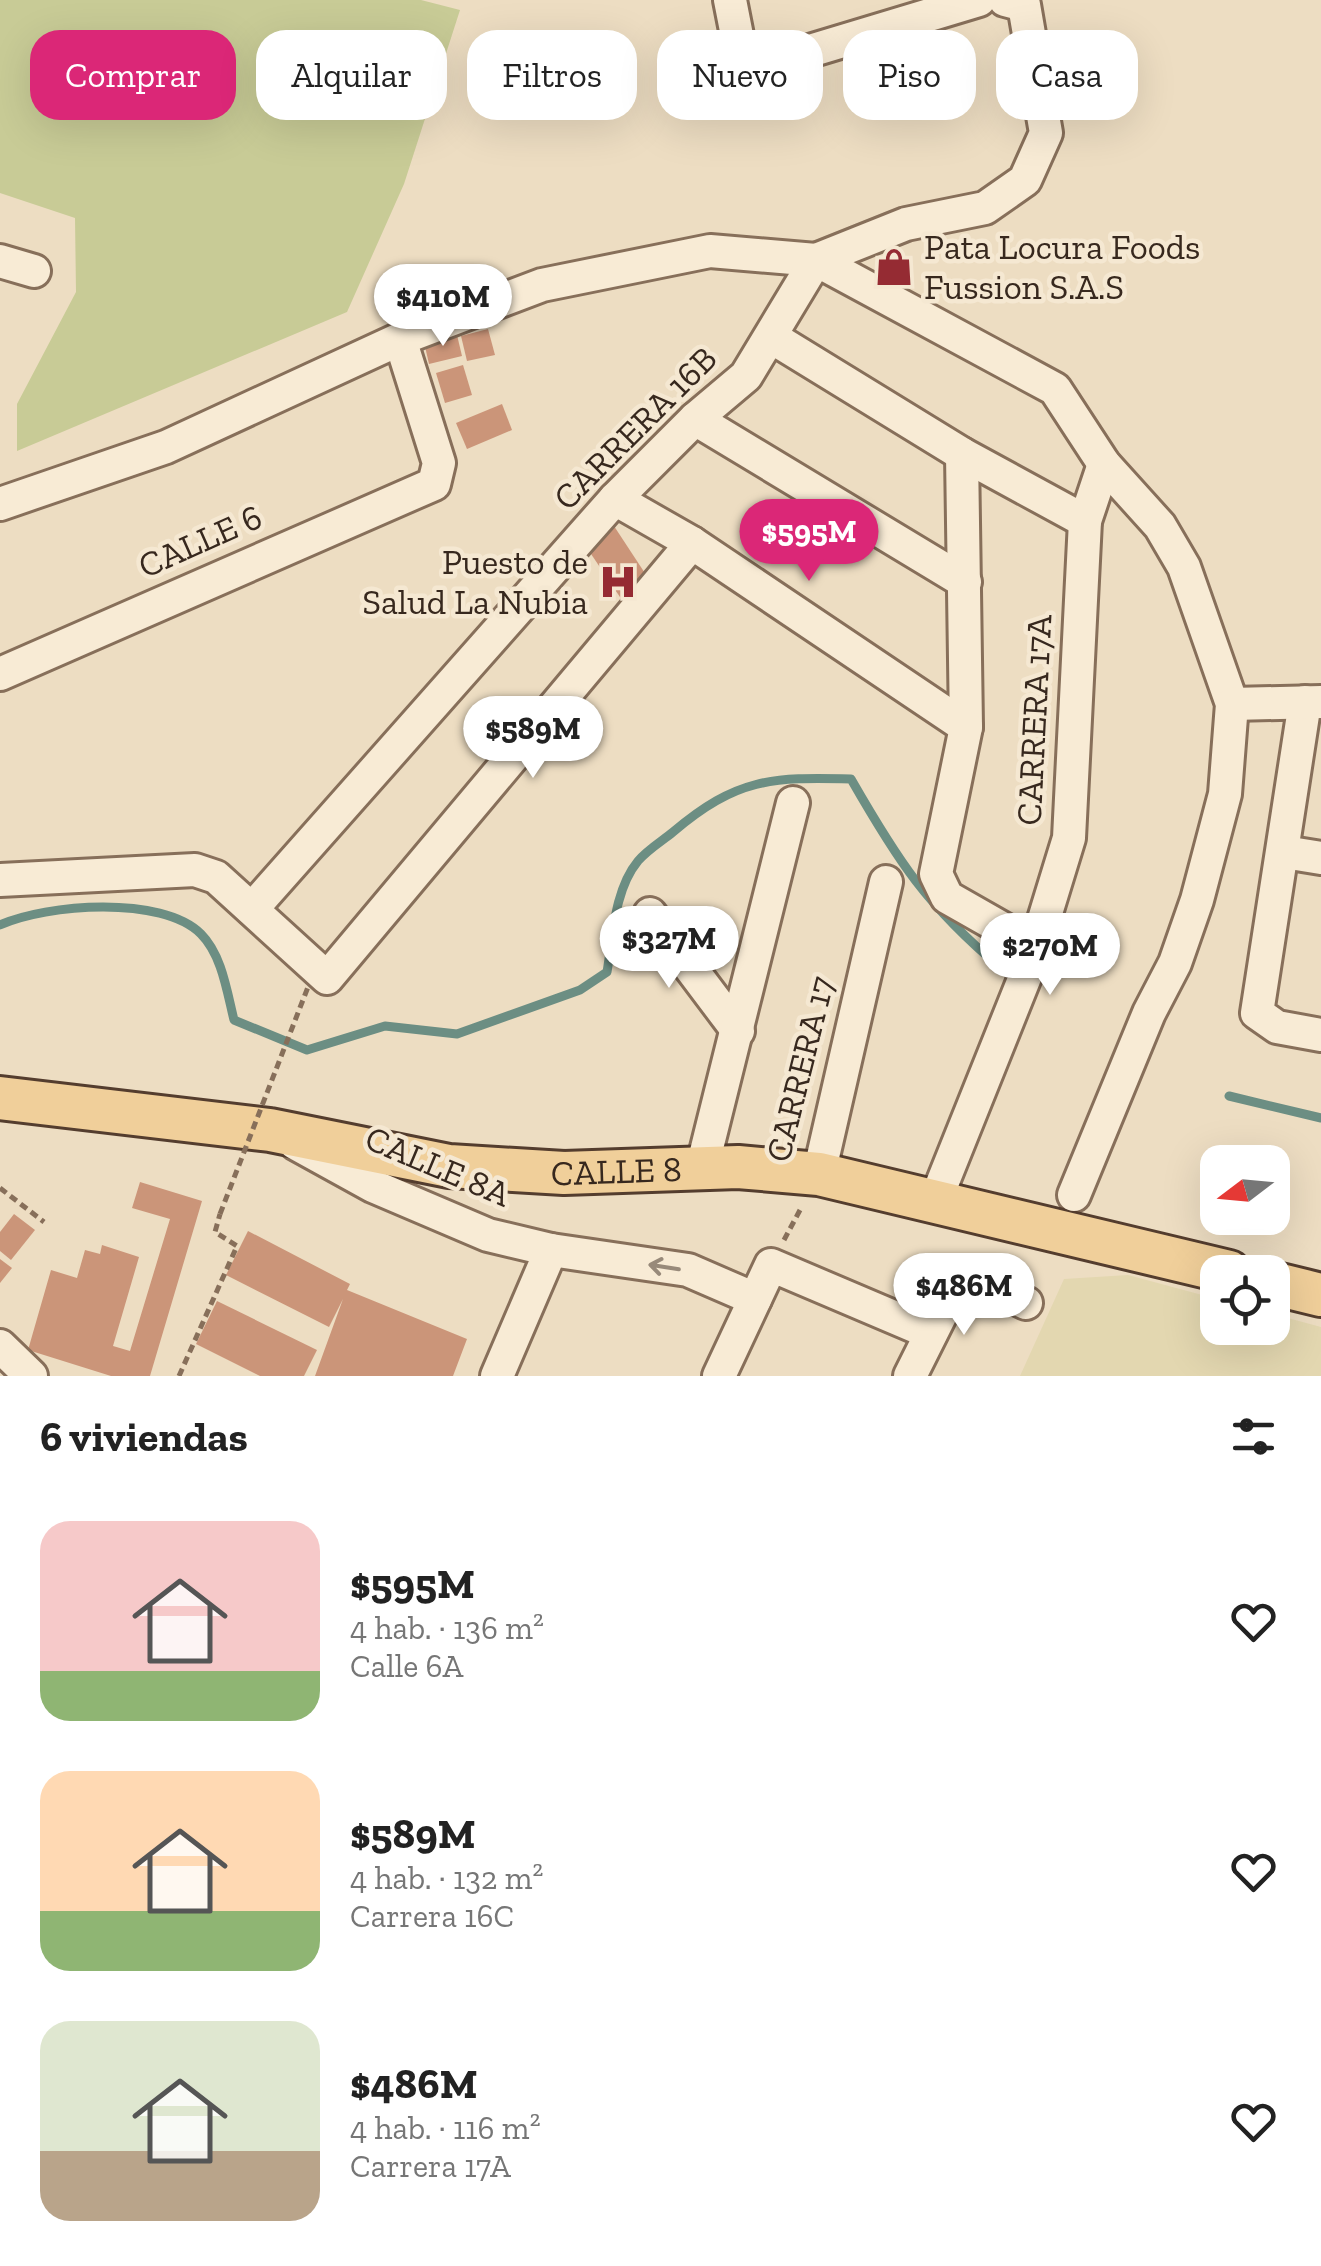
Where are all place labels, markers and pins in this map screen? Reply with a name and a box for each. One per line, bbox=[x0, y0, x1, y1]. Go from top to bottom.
place label: Pata Locura Foods Fussion S.A.S bbox=[924, 226, 1200, 308]
shop icon: Pata Locura Foods Fussion S.A.S bbox=[873, 246, 915, 288]
pin: $410M bbox=[373, 264, 513, 349]
pin: $595M bbox=[739, 499, 879, 584]
place label: Puesto de Salud La Nubia bbox=[362, 541, 588, 623]
hospital icon: Puesto de Salud La Nubia bbox=[597, 561, 639, 603]
pin: $589M bbox=[463, 696, 603, 781]
pin: $327M bbox=[599, 906, 739, 991]
pin: $270M bbox=[980, 913, 1120, 998]
pin: $486M bbox=[894, 1253, 1034, 1338]

